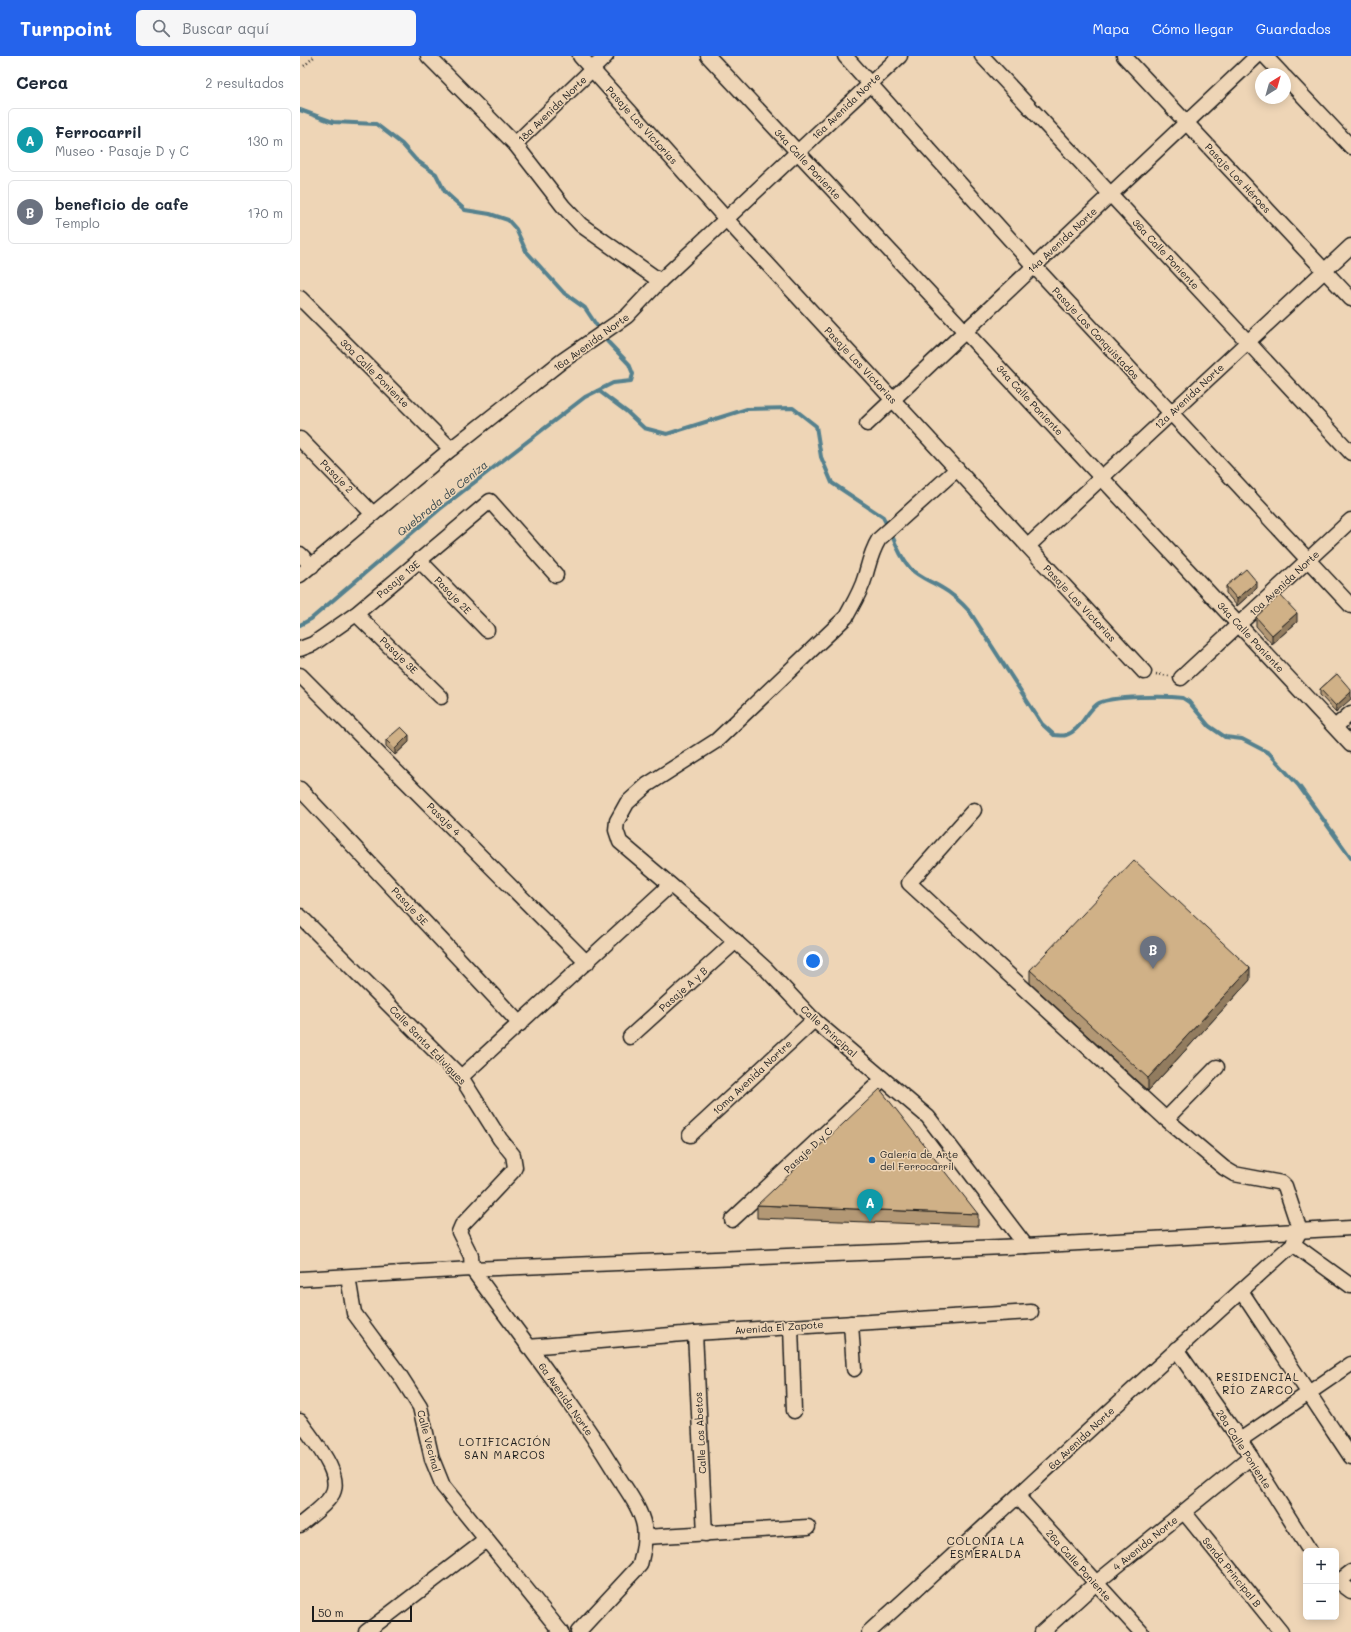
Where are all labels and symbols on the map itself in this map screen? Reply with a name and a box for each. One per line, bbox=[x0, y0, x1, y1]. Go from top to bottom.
north arrow bbox=[1255, 68, 1291, 104]
street label: 16a Avenida Norte bbox=[809, 69, 883, 143]
street label: 18a Avenida Norte bbox=[515, 72, 589, 146]
street label: Pasaje Las Victorias bbox=[603, 83, 681, 167]
street label: 34a Calle Poniente bbox=[772, 126, 844, 202]
street label: Pasaje Los Héroes bbox=[1202, 140, 1274, 216]
street label: 14a Avenida Norte bbox=[1024, 204, 1100, 276]
street label: 36a Calle Poniente bbox=[1129, 216, 1203, 292]
street label: Pasaje Los Conquistados bbox=[1049, 284, 1143, 382]
street label: 16a Avenida Norte bbox=[550, 310, 632, 374]
street label: Pasaje Las Victorias bbox=[822, 323, 901, 407]
street label: 30a Calle Poniente bbox=[337, 335, 413, 411]
street label: 12a Avenida Norte bbox=[1151, 360, 1227, 432]
street label: 34a Calle Poniente bbox=[994, 362, 1066, 438]
street label: Pasaje 2 bbox=[317, 456, 357, 496]
water label: Quebrada de Ceniza bbox=[394, 457, 491, 539]
street label: 10a Avenida Norte bbox=[1246, 547, 1322, 619]
street label: Pasaje 13E bbox=[373, 557, 423, 601]
street label: Pasaje Las Victorias bbox=[1041, 561, 1120, 645]
street label: Pasaje 2E bbox=[431, 573, 475, 617]
street label: 34a Calle Poniente bbox=[1215, 599, 1287, 675]
street label: Pasaje 3E bbox=[377, 633, 421, 677]
street label: Pasaje 4 bbox=[424, 799, 464, 839]
street label: Pasaje 5E bbox=[389, 884, 432, 928]
pin: B bbox=[1140, 936, 1166, 969]
your location bbox=[803, 951, 823, 971]
street label: Pasaje A y B bbox=[656, 963, 710, 1015]
street label: Calle Santa Edivigues bbox=[387, 1002, 470, 1088]
street label: Calle Principal bbox=[798, 1002, 860, 1060]
street label: 10ma Avenida Nortre bbox=[709, 1037, 795, 1117]
street label: Pasaje D y C bbox=[781, 1124, 835, 1176]
place label: Galería de Arte del Ferrocarril bbox=[880, 1147, 958, 1173]
marker: Galería de Arte del Ferrocarril bbox=[867, 1155, 877, 1165]
pin: A bbox=[857, 1189, 883, 1222]
street label: Avenida El Zapote bbox=[734, 1317, 824, 1337]
street label: 6a Avenida Norte bbox=[536, 1360, 596, 1438]
district label: RESIDENCIAL RÍO ZARCO bbox=[1216, 1369, 1300, 1397]
street label: Calle Los Abetos bbox=[691, 1392, 709, 1474]
street label: 6a Avenida Norte bbox=[1045, 1403, 1117, 1473]
street label: 28a Calle Poniente bbox=[1213, 1407, 1275, 1491]
street label: Calle Vecinal bbox=[414, 1408, 444, 1474]
district label: LOTIFICACIÓN SAN MARCOS bbox=[459, 1434, 551, 1462]
street label: 4 Avenida Norte bbox=[1110, 1512, 1180, 1574]
street label: 26a Calle Poniente bbox=[1043, 1526, 1115, 1604]
district label: COLONIA LA ESMERALDA bbox=[947, 1533, 1025, 1561]
street label: Senda Principal B bbox=[1199, 1534, 1265, 1610]
scale bar bbox=[312, 1604, 412, 1623]

